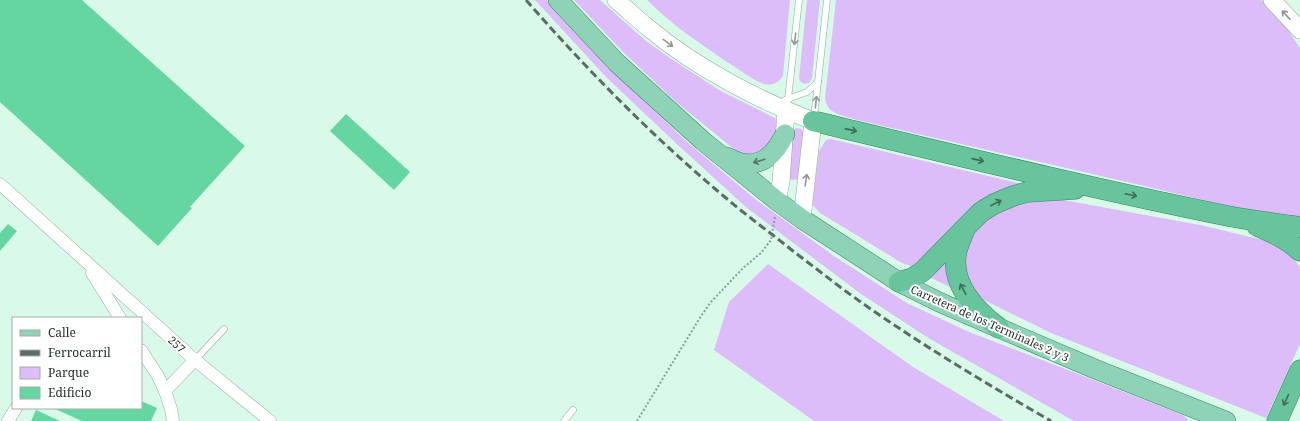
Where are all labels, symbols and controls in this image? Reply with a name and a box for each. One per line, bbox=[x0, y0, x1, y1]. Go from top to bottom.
one-way arrow bbox=[1281, 10, 1291, 20]
one-way arrow bbox=[791, 32, 799, 45]
one-way arrow bbox=[662, 39, 673, 47]
one-way arrow bbox=[812, 96, 819, 109]
one-way arrow bbox=[845, 127, 858, 135]
one-way arrow bbox=[971, 157, 984, 165]
one-way arrow bbox=[753, 158, 766, 165]
one-way arrow bbox=[802, 174, 810, 187]
one-way arrow bbox=[1124, 192, 1137, 200]
one-way arrow bbox=[990, 199, 1002, 206]
street label: Carretera de los Terminales 2 y 3 bbox=[908, 281, 1072, 365]
one-way arrow bbox=[959, 283, 967, 295]
legend bbox=[12, 317, 142, 409]
text: Calle bbox=[48, 324, 76, 341]
street label: 257 bbox=[165, 332, 189, 356]
text: Ferrocarril bbox=[48, 344, 111, 361]
text: Parque bbox=[48, 364, 89, 381]
text: Edificio bbox=[48, 384, 91, 401]
one-way arrow bbox=[1282, 394, 1289, 406]

